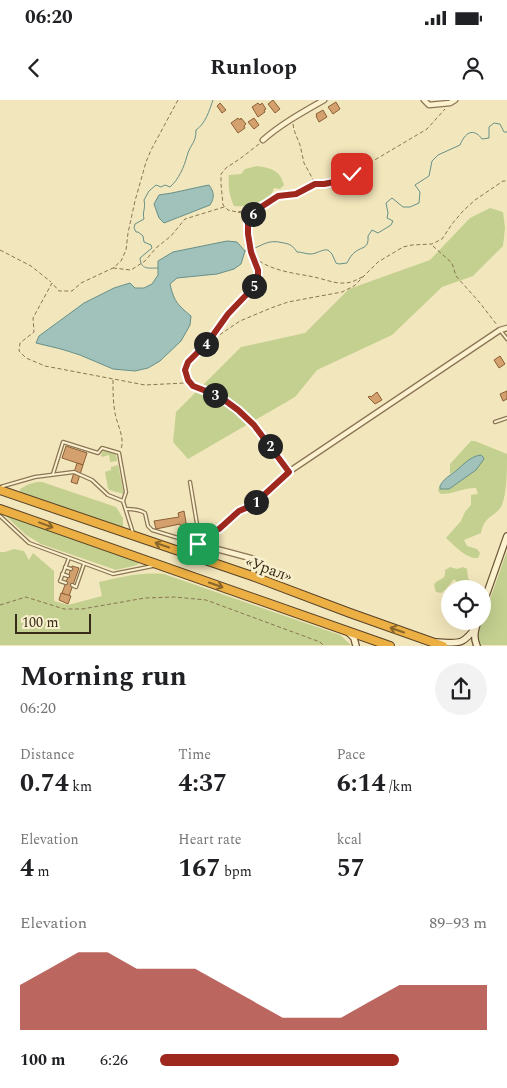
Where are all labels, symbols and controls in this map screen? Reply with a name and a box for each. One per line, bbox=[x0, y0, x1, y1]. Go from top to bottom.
text: 06:20 bbox=[25, 3, 73, 32]
text: Runloop bbox=[210, 51, 297, 84]
icon: back bbox=[20, 54, 48, 82]
icon: person bbox=[459, 54, 487, 82]
pin bbox=[331, 153, 373, 195]
icon: check bbox=[338, 160, 366, 188]
pin: 6 bbox=[240, 202, 266, 226]
text: 6 bbox=[250, 204, 257, 225]
pin: 5 bbox=[242, 274, 266, 298]
text: 5 bbox=[251, 276, 258, 297]
pin: 4 bbox=[194, 332, 218, 356]
text: 4 bbox=[203, 334, 210, 355]
pin: 3 bbox=[202, 382, 228, 408]
text: 3 bbox=[212, 385, 219, 406]
pin: 2 bbox=[258, 434, 282, 458]
text: 2 bbox=[267, 436, 274, 457]
pin: 1 bbox=[244, 490, 268, 514]
text: 1 bbox=[253, 492, 260, 513]
one-way arrow bbox=[38, 521, 53, 530]
pin bbox=[177, 523, 219, 565]
icon: arrive bbox=[184, 530, 212, 558]
one-way arrow bbox=[154, 540, 170, 549]
street label: «Урал» bbox=[242, 549, 296, 589]
map controls bbox=[441, 580, 491, 630]
button: locate bbox=[441, 580, 491, 630]
one-way arrow bbox=[207, 581, 223, 590]
scale bar bbox=[15, 610, 91, 634]
text: 100 m bbox=[22, 612, 59, 633]
one-way arrow bbox=[389, 624, 405, 634]
text: Morning run bbox=[20, 655, 187, 698]
button: share bbox=[435, 663, 487, 715]
text: 06:20 bbox=[20, 696, 56, 720]
text: Distance bbox=[20, 744, 75, 765]
text: Time bbox=[178, 744, 211, 765]
text: Pace bbox=[337, 744, 366, 765]
text: 0.74 bbox=[20, 765, 69, 803]
text: 4:37 bbox=[178, 765, 227, 803]
text: 6:14 bbox=[337, 765, 385, 803]
text: km bbox=[69, 776, 92, 797]
text: /km bbox=[385, 776, 412, 797]
text: Elevation bbox=[20, 829, 79, 850]
text: Heart rate bbox=[178, 829, 242, 850]
text: kcal bbox=[337, 829, 362, 850]
text: 4 bbox=[20, 850, 34, 888]
text: 167 bbox=[178, 850, 220, 888]
text: 57 bbox=[337, 850, 365, 888]
text: m bbox=[34, 861, 50, 882]
text: bpm bbox=[220, 861, 252, 882]
text: Elevation bbox=[20, 911, 87, 935]
text: 89–93 m bbox=[429, 911, 487, 935]
text: 100 m bbox=[20, 1048, 65, 1072]
text: 6:26 bbox=[100, 1048, 128, 1072]

